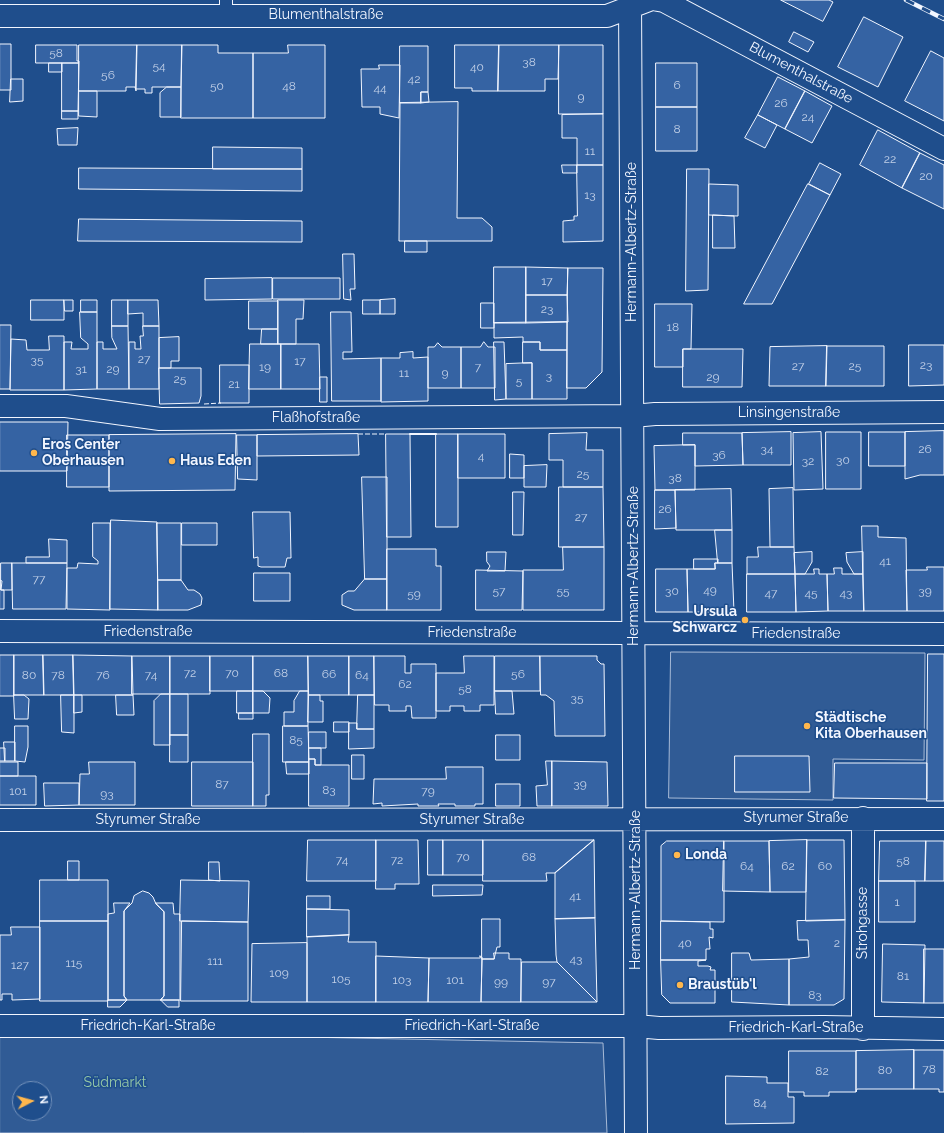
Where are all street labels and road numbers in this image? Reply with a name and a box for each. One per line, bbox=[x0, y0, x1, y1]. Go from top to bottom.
street label: Blumenthalstraße bbox=[269, 7, 383, 23]
street label: Blumenthalstraße bbox=[746, 39, 856, 107]
street label: Hermann-Albertz-Straße bbox=[624, 162, 640, 322]
street label: Linsingenstraße bbox=[738, 405, 840, 421]
street label: Flaßhofstraße bbox=[272, 410, 360, 426]
street label: Hermann-Albertz-Straße bbox=[626, 486, 642, 646]
street label: Friedenstraße bbox=[104, 624, 192, 640]
street label: Friedenstraße bbox=[428, 625, 516, 641]
street label: Friedenstraße bbox=[752, 626, 840, 642]
street label: Hermann-Albertz-Straße bbox=[628, 810, 644, 970]
street label: Styrumer Straße bbox=[744, 810, 848, 826]
street label: Styrumer Straße bbox=[96, 812, 200, 828]
street label: Styrumer Straße bbox=[420, 812, 524, 828]
street label: Strohgasse bbox=[855, 887, 871, 959]
street label: Friedrich-Karl-Straße bbox=[81, 1018, 215, 1034]
street label: Friedrich-Karl-Straße bbox=[405, 1018, 539, 1034]
street label: Friedrich-Karl-Straße bbox=[729, 1020, 863, 1036]

